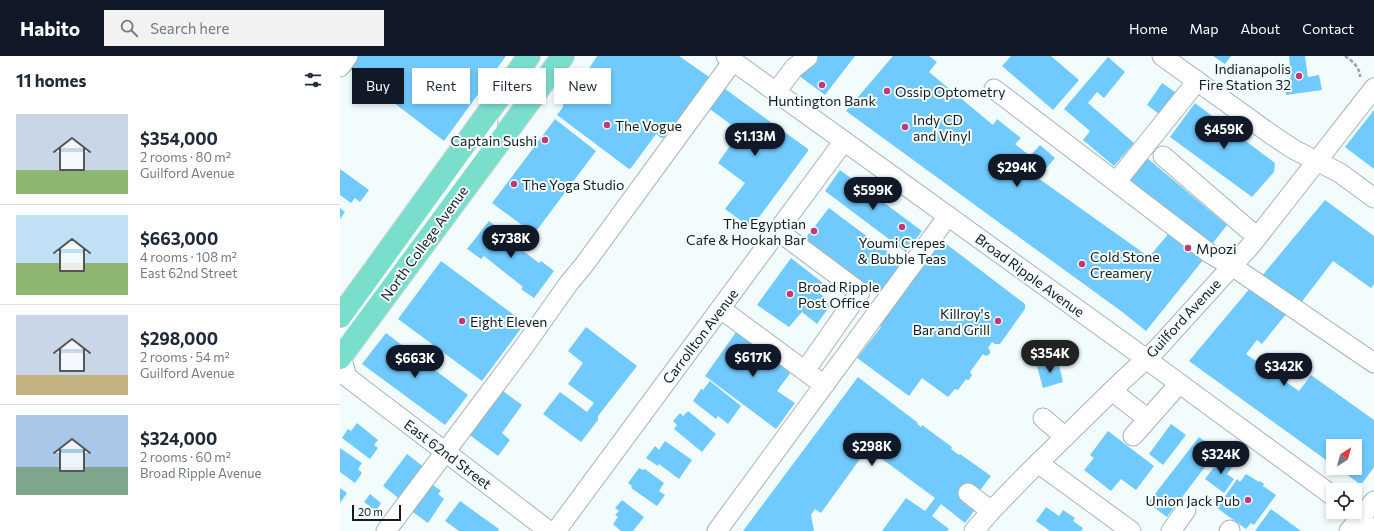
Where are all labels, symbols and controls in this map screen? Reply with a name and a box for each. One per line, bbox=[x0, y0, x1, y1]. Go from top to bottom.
search box bbox=[104, 10, 384, 46]
text: Habito bbox=[20, 17, 80, 40]
icon: search bbox=[118, 17, 140, 39]
text: Search here bbox=[150, 19, 229, 37]
text: Home bbox=[1129, 20, 1168, 37]
text: Map bbox=[1190, 20, 1218, 37]
text: About bbox=[1240, 20, 1280, 37]
text: Contact bbox=[1302, 20, 1354, 37]
place label: Indianapolis Fire Station 32 bbox=[1199, 60, 1291, 93]
chip: Buy bbox=[352, 68, 404, 104]
chip: Rent bbox=[412, 68, 470, 104]
chip: Filters bbox=[478, 68, 546, 104]
chip: New bbox=[554, 68, 611, 104]
icon: filters bbox=[302, 69, 324, 91]
text: 11 homes bbox=[16, 70, 86, 91]
marker: Indianapolis Fire Station 32 bbox=[1294, 71, 1304, 81]
marker: Huntington Bank bbox=[817, 80, 827, 90]
place label: Ossip Optometry bbox=[895, 83, 1005, 100]
marker: Ossip Optometry bbox=[882, 86, 892, 96]
place label: Huntington Bank bbox=[768, 92, 876, 109]
place label: Indy CD and Vinyl bbox=[913, 111, 971, 144]
pin: $459K bbox=[1196, 116, 1252, 150]
place label: The Vogue bbox=[615, 117, 682, 134]
marker: The Vogue bbox=[602, 120, 612, 130]
text: $459K bbox=[1204, 121, 1244, 137]
marker: Indy CD and Vinyl bbox=[900, 122, 910, 132]
pin: $1.13M bbox=[722, 123, 788, 157]
text: $354,000 bbox=[140, 128, 218, 149]
text: $1.13M bbox=[734, 128, 776, 144]
icon: home bbox=[48, 130, 96, 178]
place label: Captain Sushi bbox=[451, 132, 537, 149]
marker: Captain Sushi bbox=[540, 135, 550, 145]
text: 2 rooms · 80 m² bbox=[140, 149, 231, 165]
pin: $294K bbox=[989, 154, 1045, 188]
text: $294K bbox=[997, 159, 1037, 175]
text: Guilford Avenue bbox=[140, 165, 234, 181]
place label: The Yoga Studio bbox=[522, 176, 624, 193]
pin: $599K bbox=[845, 177, 901, 211]
marker: The Yoga Studio bbox=[509, 179, 519, 189]
street label: North College Avenue bbox=[377, 182, 471, 304]
text: $599K bbox=[853, 182, 893, 198]
place label: The Egyptian Cafe & Hookah Bar bbox=[686, 215, 806, 248]
marker: Youmi Crepes & Bubble Teas bbox=[897, 222, 907, 232]
pin: $738K bbox=[483, 225, 539, 259]
marker: The Egyptian Cafe & Hookah Bar bbox=[809, 226, 819, 236]
text: $663,000 bbox=[140, 228, 218, 249]
text: $738K bbox=[491, 230, 531, 246]
street label: Broad Ripple Avenue bbox=[972, 230, 1088, 320]
icon: home bbox=[48, 231, 96, 279]
place label: Youmi Crepes & Bubble Teas bbox=[858, 234, 946, 267]
place label: Mpozi bbox=[1196, 240, 1237, 257]
marker: Mpozi bbox=[1183, 243, 1193, 253]
place label: Cold Stone Creamery bbox=[1090, 248, 1160, 281]
text: 4 rooms · 108 m² bbox=[140, 249, 237, 265]
marker: Cold Stone Creamery bbox=[1077, 259, 1087, 269]
text: East 62nd Street bbox=[140, 265, 237, 281]
street label: Guilford Avenue bbox=[1142, 275, 1224, 361]
place label: Broad Ripple Post Office bbox=[798, 278, 879, 311]
street label: Carrollton Avenue bbox=[659, 285, 741, 387]
marker: Broad Ripple Post Office bbox=[785, 289, 795, 299]
place label: Killroy's Bar and Grill bbox=[913, 305, 990, 338]
place label: Eight Eleven bbox=[470, 313, 547, 330]
marker: Eight Eleven bbox=[457, 316, 467, 326]
marker: Killroy's Bar and Grill bbox=[993, 316, 1003, 326]
text: $298,000 bbox=[140, 328, 218, 349]
icon: home bbox=[48, 331, 96, 379]
pin: $354K bbox=[1022, 340, 1078, 374]
pin: $617K bbox=[725, 344, 781, 378]
pin: $663K bbox=[387, 345, 443, 379]
text: $354K bbox=[1030, 345, 1070, 361]
text: 2 rooms · 54 m² bbox=[140, 349, 230, 365]
text: $617K bbox=[734, 349, 772, 365]
text: $663K bbox=[395, 350, 435, 366]
pin: $342K bbox=[1256, 353, 1312, 387]
text: $342K bbox=[1264, 358, 1304, 374]
text: Guilford Avenue bbox=[140, 365, 234, 381]
street label: East 62nd Street bbox=[401, 416, 495, 493]
text: $324,000 bbox=[140, 428, 217, 449]
icon: home bbox=[48, 431, 96, 479]
pin: $298K bbox=[844, 433, 900, 467]
text: $298K bbox=[852, 438, 892, 454]
north arrow bbox=[1326, 439, 1362, 475]
map controls bbox=[1326, 439, 1362, 519]
pin: $324K bbox=[1193, 441, 1249, 475]
text: $324K bbox=[1201, 446, 1241, 462]
text: 2 rooms · 60 m² bbox=[140, 449, 231, 465]
text: Broad Ripple Avenue bbox=[140, 465, 261, 481]
button: locate bbox=[1326, 483, 1362, 519]
place label: Union Jack Pub bbox=[1146, 492, 1240, 509]
marker: Union Jack Pub bbox=[1243, 495, 1253, 505]
scale bar bbox=[352, 503, 401, 522]
text: 20 m bbox=[358, 505, 383, 518]

